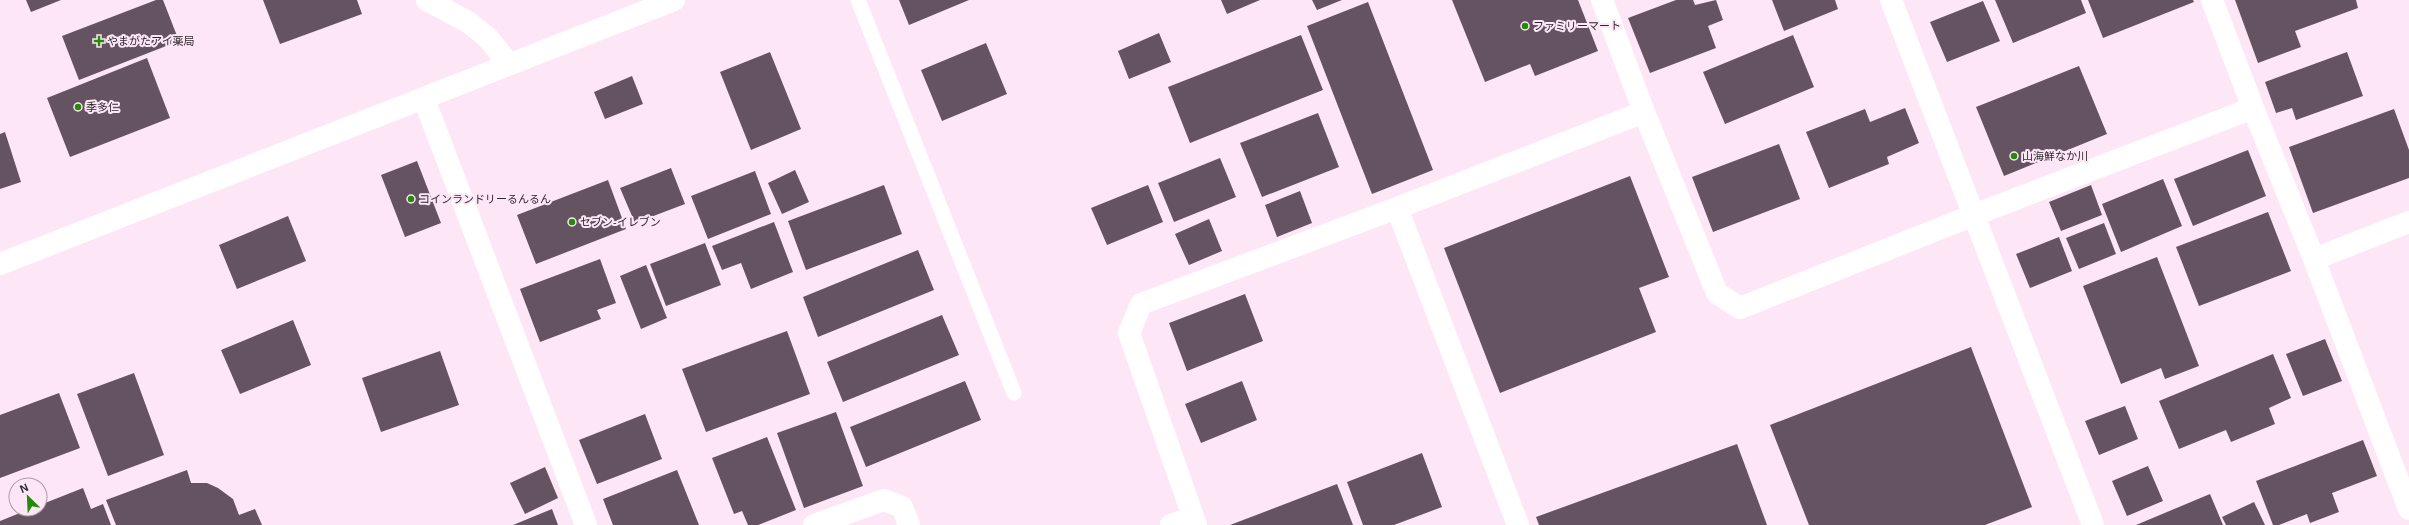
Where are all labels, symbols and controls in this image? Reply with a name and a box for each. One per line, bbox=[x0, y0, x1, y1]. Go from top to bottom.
place label: ファミリーマート bbox=[1533, 20, 1621, 32]
marker: ファミリーマート bbox=[1520, 21, 1530, 31]
place label: やまがたアイ薬局 bbox=[107, 35, 194, 47]
marker: やまがたアイ薬局 bbox=[94, 36, 104, 46]
place label: 季多仁 bbox=[86, 101, 119, 113]
marker: 季多仁 bbox=[73, 102, 83, 112]
place label: 山海鮮なか川 bbox=[2022, 150, 2088, 162]
marker: 山海鮮なか川 bbox=[2009, 151, 2019, 161]
place label: コインランドリーるんるん bbox=[419, 193, 551, 205]
marker: コインランドリーるんるん bbox=[406, 194, 416, 204]
place label: セブン-イレブン bbox=[580, 216, 661, 228]
marker: セブン-イレブン bbox=[567, 217, 577, 227]
north arrow bbox=[8, 477, 48, 517]
text: N bbox=[18, 481, 30, 495]

